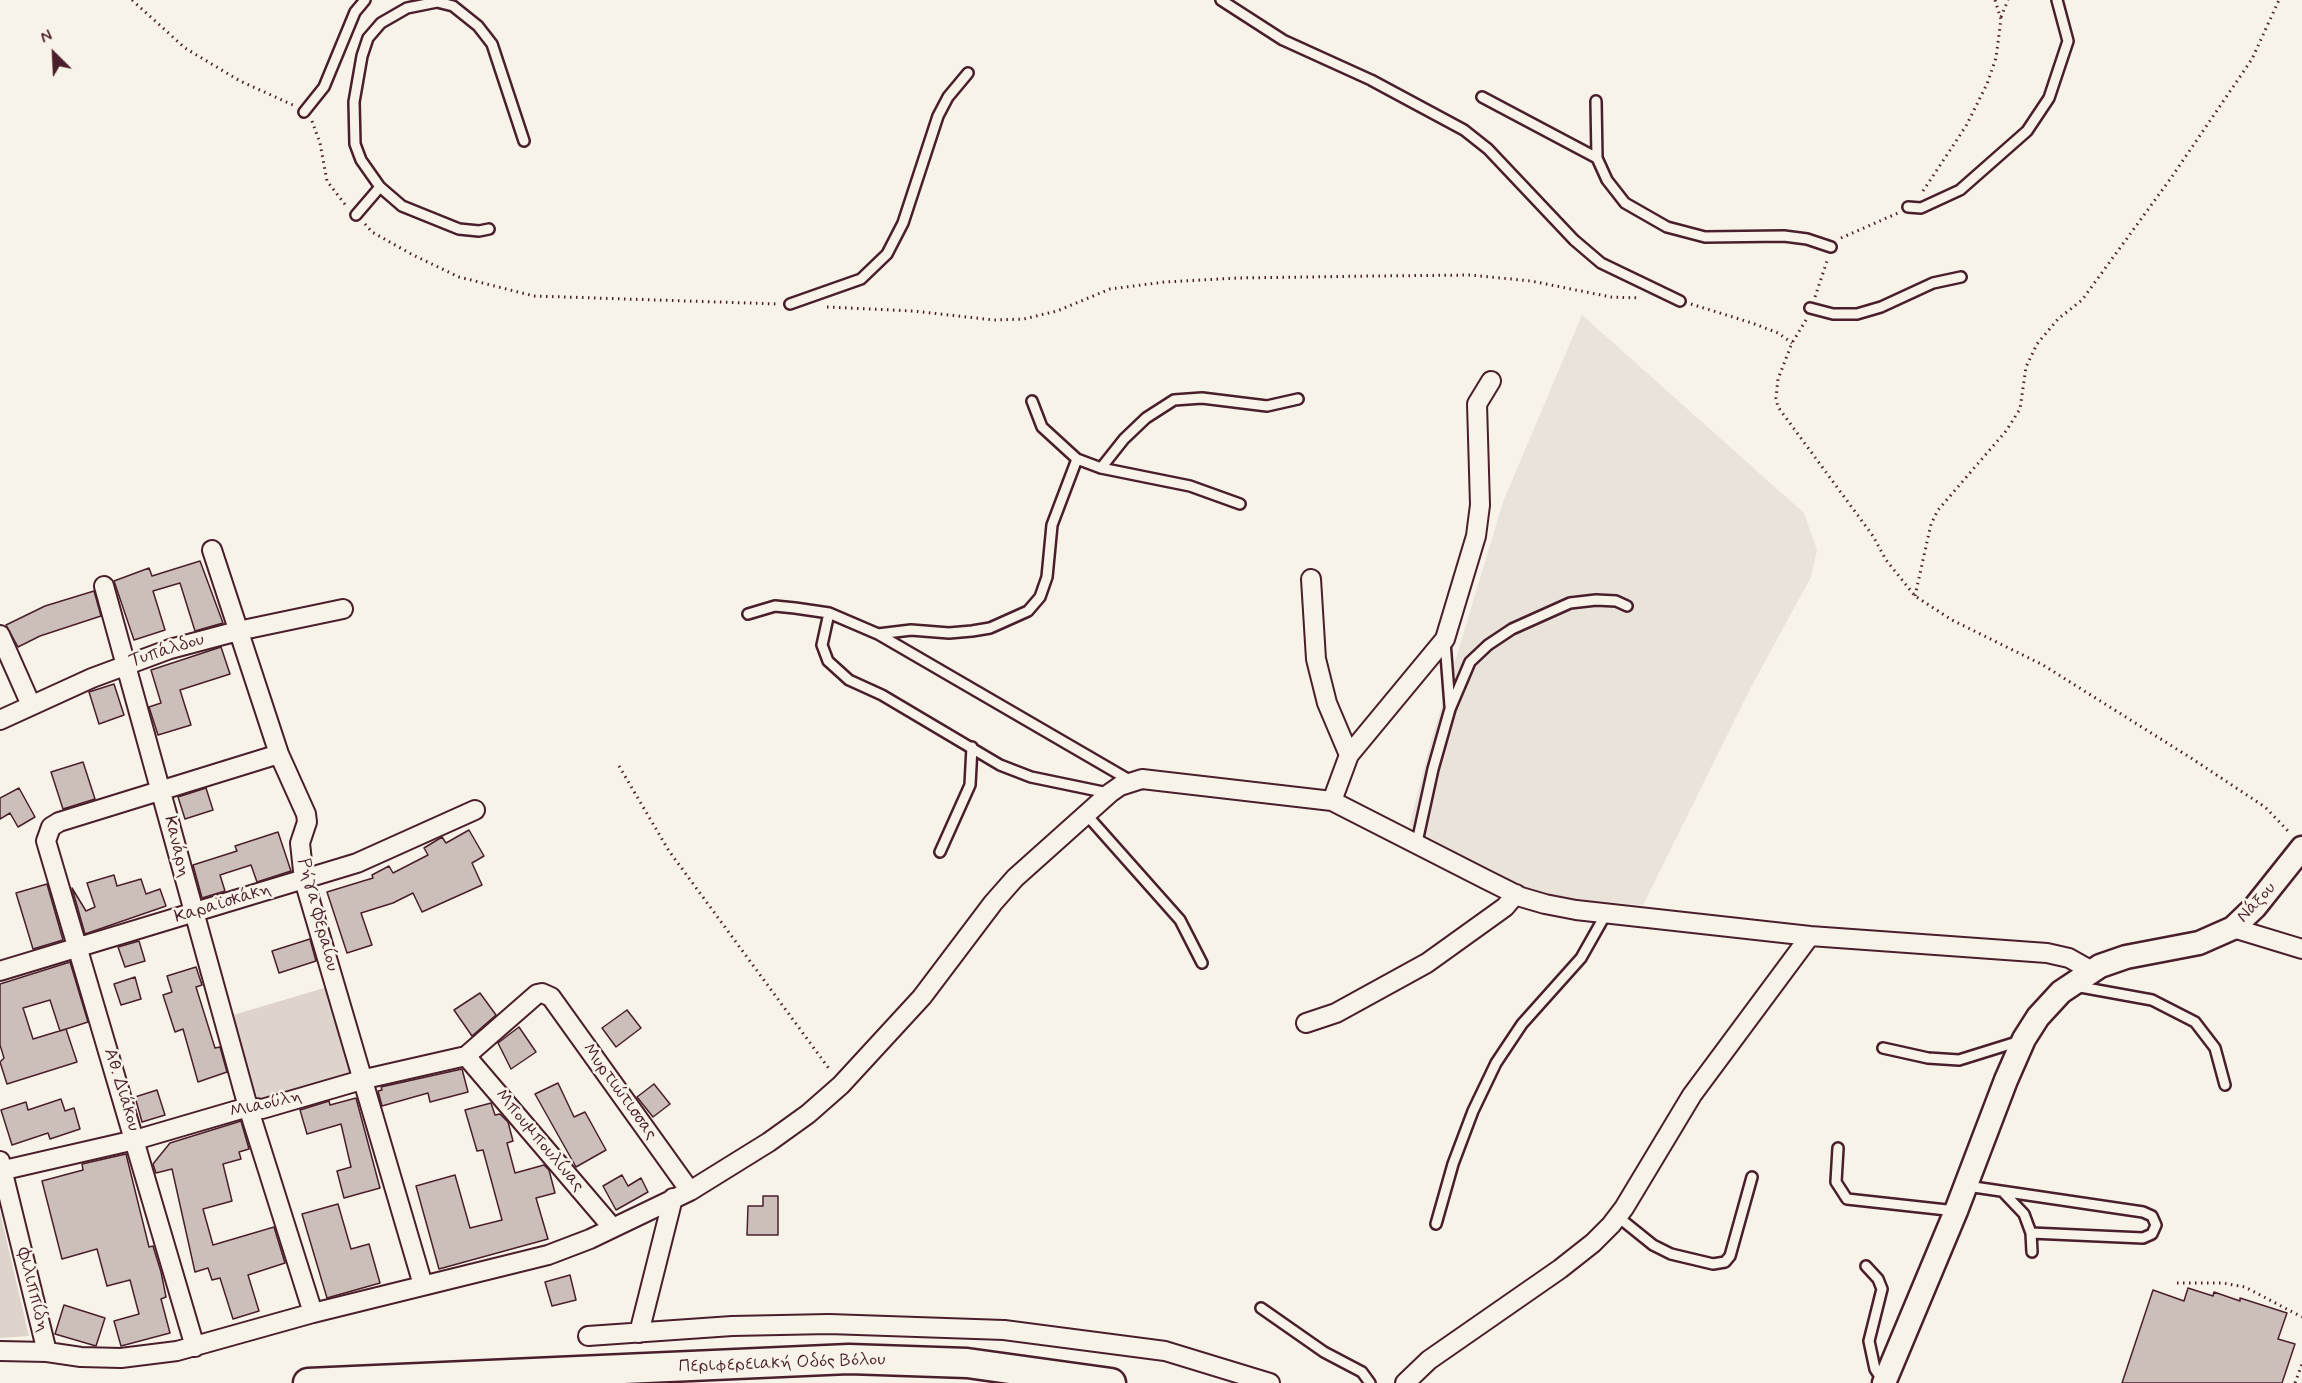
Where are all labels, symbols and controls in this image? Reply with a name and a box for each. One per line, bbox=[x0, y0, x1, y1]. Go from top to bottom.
north arrow bbox=[24, 24, 84, 84]
text: N bbox=[37, 25, 56, 49]
street label: Τυπάλδου bbox=[127, 629, 207, 673]
street label: Κανάρη bbox=[158, 814, 194, 880]
street label: Ρήγα Φεραίου bbox=[292, 856, 342, 974]
street label: Νάξου bbox=[2233, 878, 2281, 928]
street label: Καραϊσκάκη bbox=[172, 879, 274, 929]
street label: Μυρτιώτισσας bbox=[577, 1040, 661, 1144]
street label: Αθ. Διάκου bbox=[98, 1046, 144, 1134]
street label: Μπουμπουλίνας bbox=[490, 1085, 588, 1197]
street label: Μιαούλη bbox=[228, 1086, 304, 1124]
street label: Φιλιππίδη bbox=[11, 1246, 53, 1334]
street label: Περιφερειακή Οδός Βόλου bbox=[678, 1350, 886, 1378]

